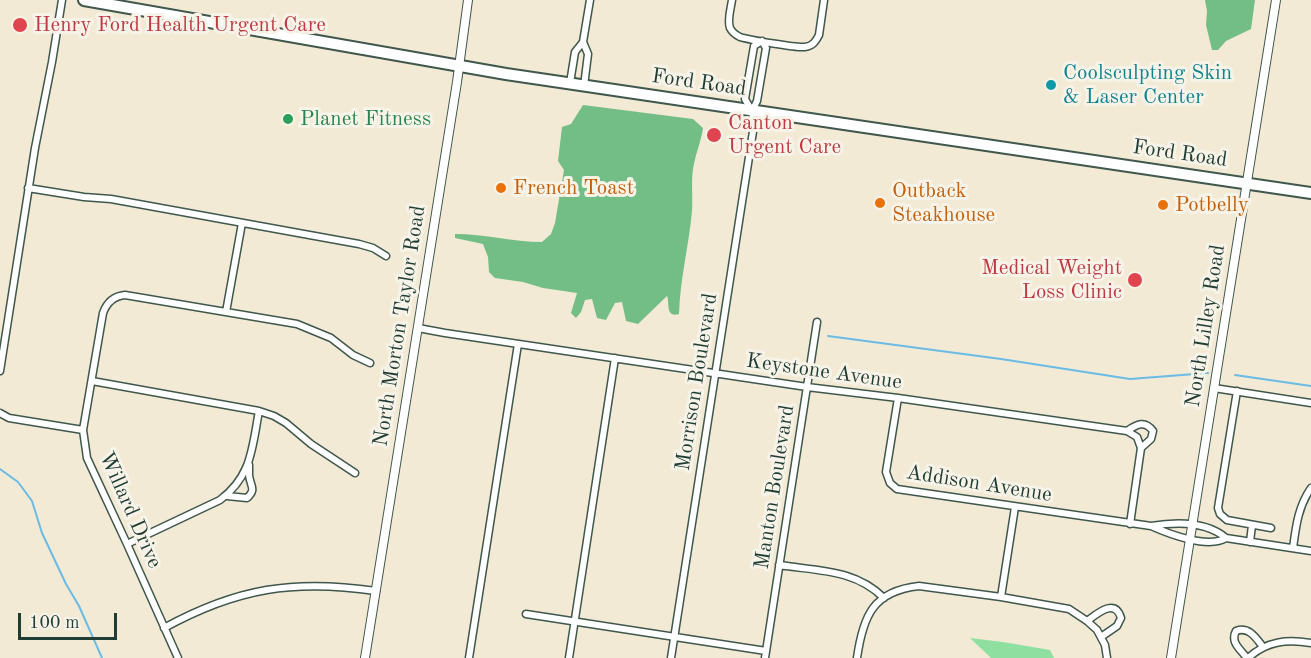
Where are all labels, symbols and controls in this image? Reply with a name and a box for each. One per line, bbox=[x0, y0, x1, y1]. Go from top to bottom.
place label: Henry Ford Health Urgent Care bbox=[34, 12, 326, 38]
marker: Henry Ford Health Urgent Care bbox=[11, 16, 29, 34]
place label: Coolsculpting Skin & Laser Center bbox=[1063, 60, 1232, 110]
street label: Ford Road bbox=[650, 64, 748, 102]
marker: Coolsculpting Skin & Laser Center bbox=[1044, 78, 1058, 92]
place label: Planet Fitness bbox=[300, 106, 431, 132]
place label: Canton Urgent Care bbox=[728, 110, 841, 160]
marker: Planet Fitness bbox=[281, 112, 295, 126]
marker: Canton Urgent Care bbox=[705, 126, 723, 144]
street label: Ford Road bbox=[1131, 135, 1229, 173]
place label: French Toast bbox=[513, 175, 634, 201]
place label: Outback Steakhouse bbox=[892, 178, 995, 228]
marker: French Toast bbox=[494, 181, 508, 195]
place label: Potbelly bbox=[1175, 192, 1249, 218]
marker: Outback Steakhouse bbox=[873, 196, 887, 210]
marker: Potbelly bbox=[1156, 198, 1170, 212]
street label: North Morton Taylor Road bbox=[368, 204, 432, 448]
street label: North Lilley Road bbox=[1181, 243, 1231, 409]
place label: Medical Weight Loss Clinic bbox=[981, 255, 1122, 305]
marker: Medical Weight Loss Clinic bbox=[1126, 271, 1144, 289]
street label: Morrison Boulevard bbox=[671, 291, 723, 473]
street label: Keystone Avenue bbox=[744, 349, 904, 395]
street label: Manton Boulevard bbox=[750, 403, 800, 571]
street label: Willard Drive bbox=[93, 448, 167, 572]
street label: Addison Avenue bbox=[904, 460, 1054, 508]
scale bar bbox=[21, 601, 120, 639]
text: 100 m bbox=[29, 614, 80, 632]

